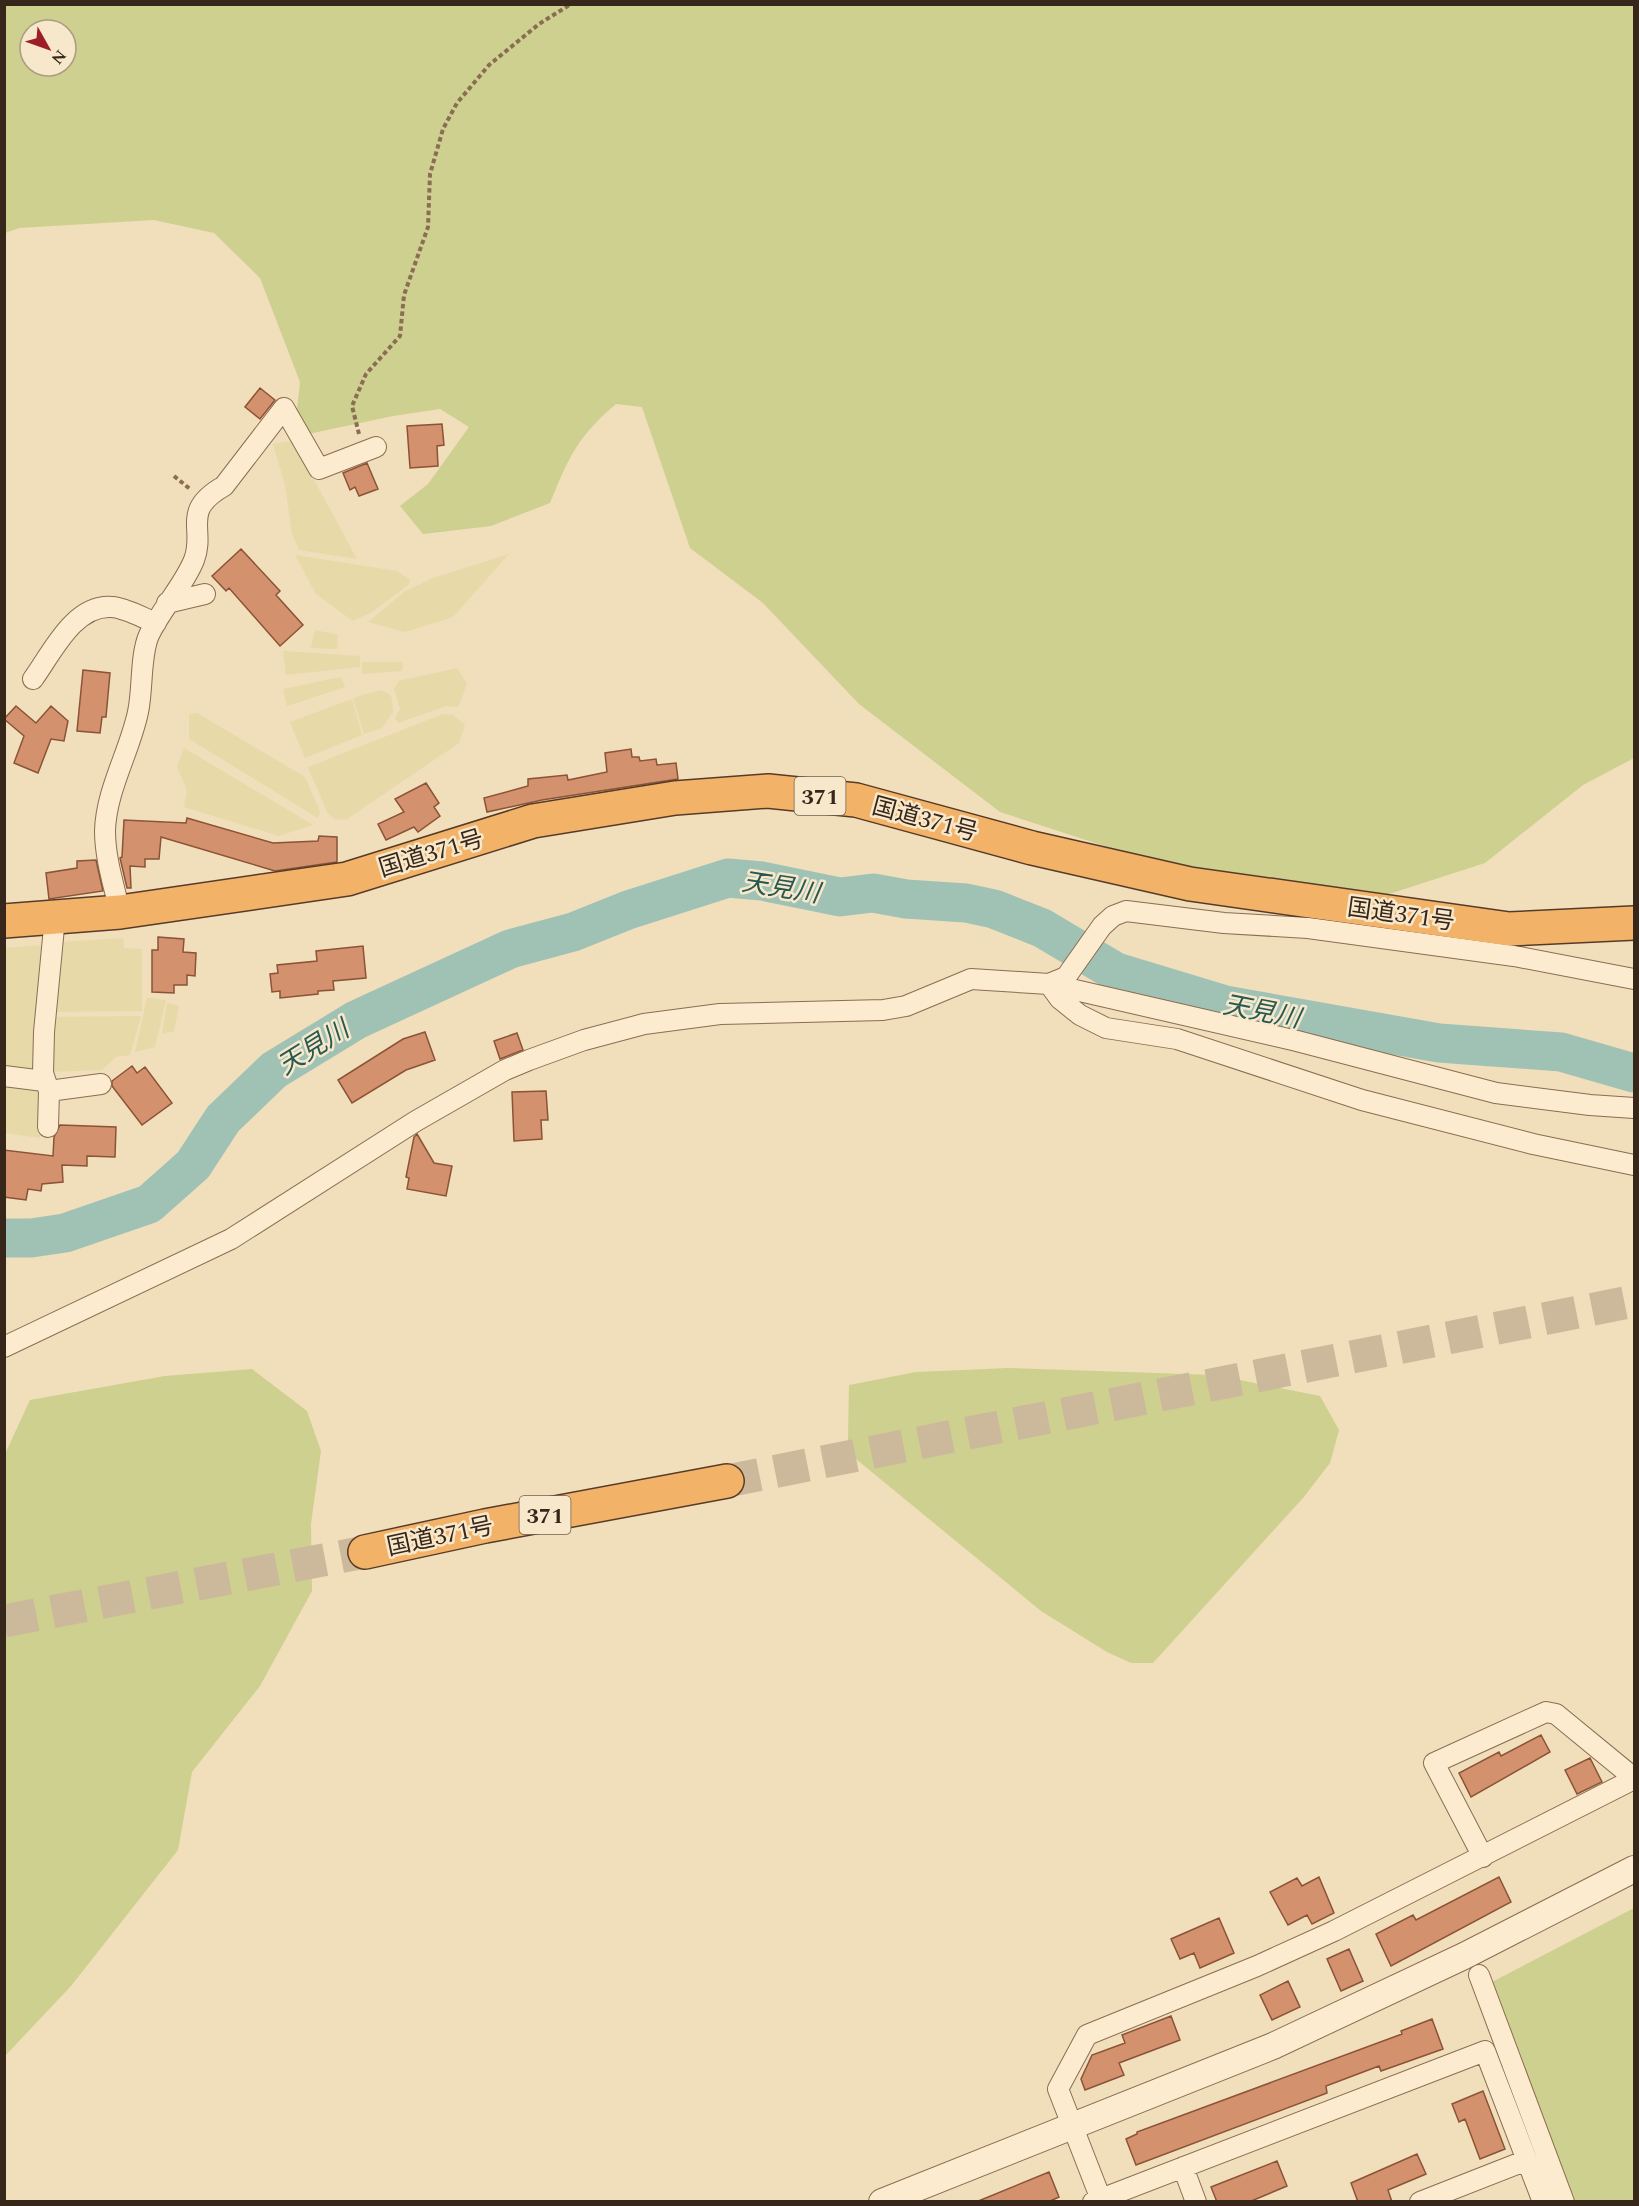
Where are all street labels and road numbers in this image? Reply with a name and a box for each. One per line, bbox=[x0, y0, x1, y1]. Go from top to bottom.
road number: 371 bbox=[794, 777, 846, 815]
street label: 国道371号 bbox=[868, 789, 982, 851]
street label: 国道371号 bbox=[374, 821, 488, 887]
street label: 国道371号 bbox=[1345, 890, 1457, 940]
road number: 371 bbox=[520, 1496, 570, 1534]
street label: 国道371号 bbox=[384, 1508, 497, 1566]

